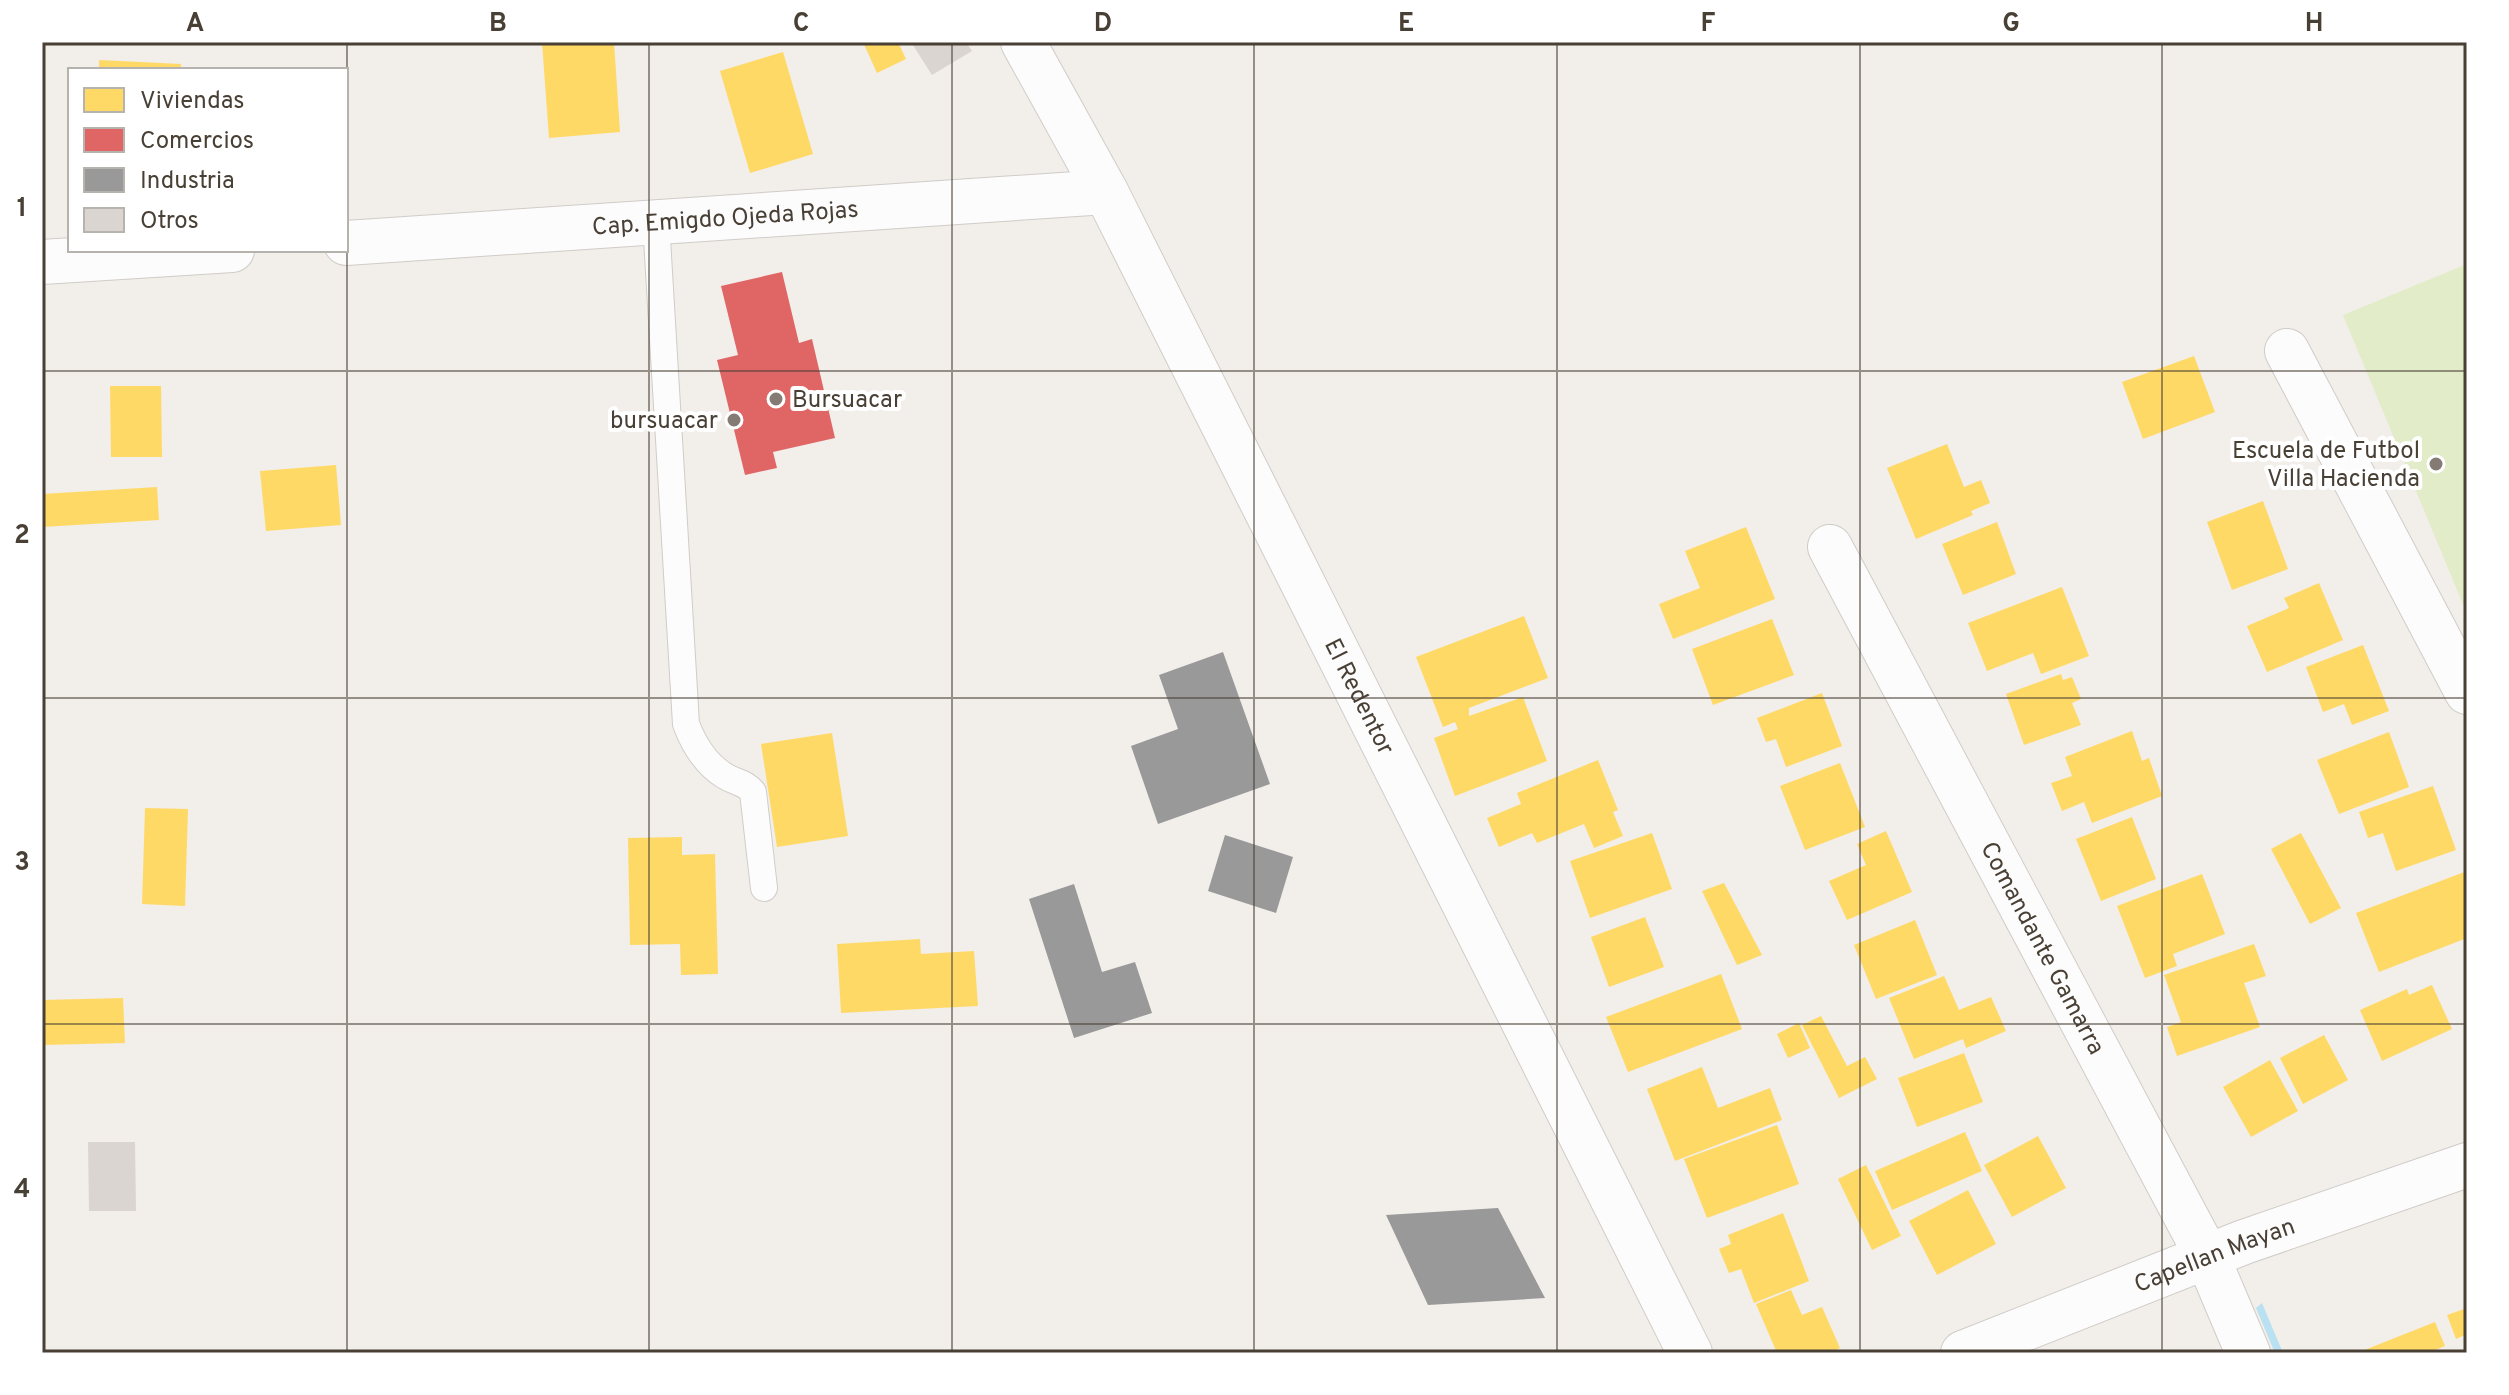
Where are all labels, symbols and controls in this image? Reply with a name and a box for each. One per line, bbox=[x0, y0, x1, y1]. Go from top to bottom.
text: A bbox=[186, 8, 204, 41]
text: B bbox=[489, 8, 507, 41]
text: C bbox=[793, 8, 809, 41]
text: D bbox=[1094, 8, 1112, 41]
text: E bbox=[1398, 8, 1414, 41]
text: F bbox=[1701, 8, 1716, 41]
text: G bbox=[2002, 8, 2020, 41]
text: H bbox=[2305, 8, 2323, 41]
legend bbox=[68, 68, 348, 252]
text: Viviendas bbox=[140, 87, 245, 117]
text: Comercios bbox=[140, 127, 254, 157]
text: Industria bbox=[140, 167, 235, 197]
text: 1 bbox=[17, 193, 27, 226]
street label: Cap. Emigdo Ojeda Rojas bbox=[591, 196, 860, 243]
text: Otros bbox=[140, 207, 199, 237]
place label: Bursuacar bbox=[792, 386, 902, 416]
marker: Bursuacar bbox=[767, 390, 785, 408]
place label: bursuacar bbox=[610, 407, 718, 437]
marker: bursuacar bbox=[725, 411, 743, 429]
place label: Escuela de Futbol Villa Hacienda bbox=[2232, 437, 2420, 495]
marker: Escuela de Futbol Villa Hacienda bbox=[2427, 455, 2445, 473]
text: 2 bbox=[14, 520, 30, 553]
street label: El Redentor bbox=[1316, 634, 1400, 760]
street label: Comandante Gamarra bbox=[1973, 837, 2110, 1060]
text: 3 bbox=[14, 847, 30, 880]
text: 4 bbox=[14, 1174, 30, 1207]
street label: Capellan Mayan bbox=[2130, 1212, 2299, 1301]

